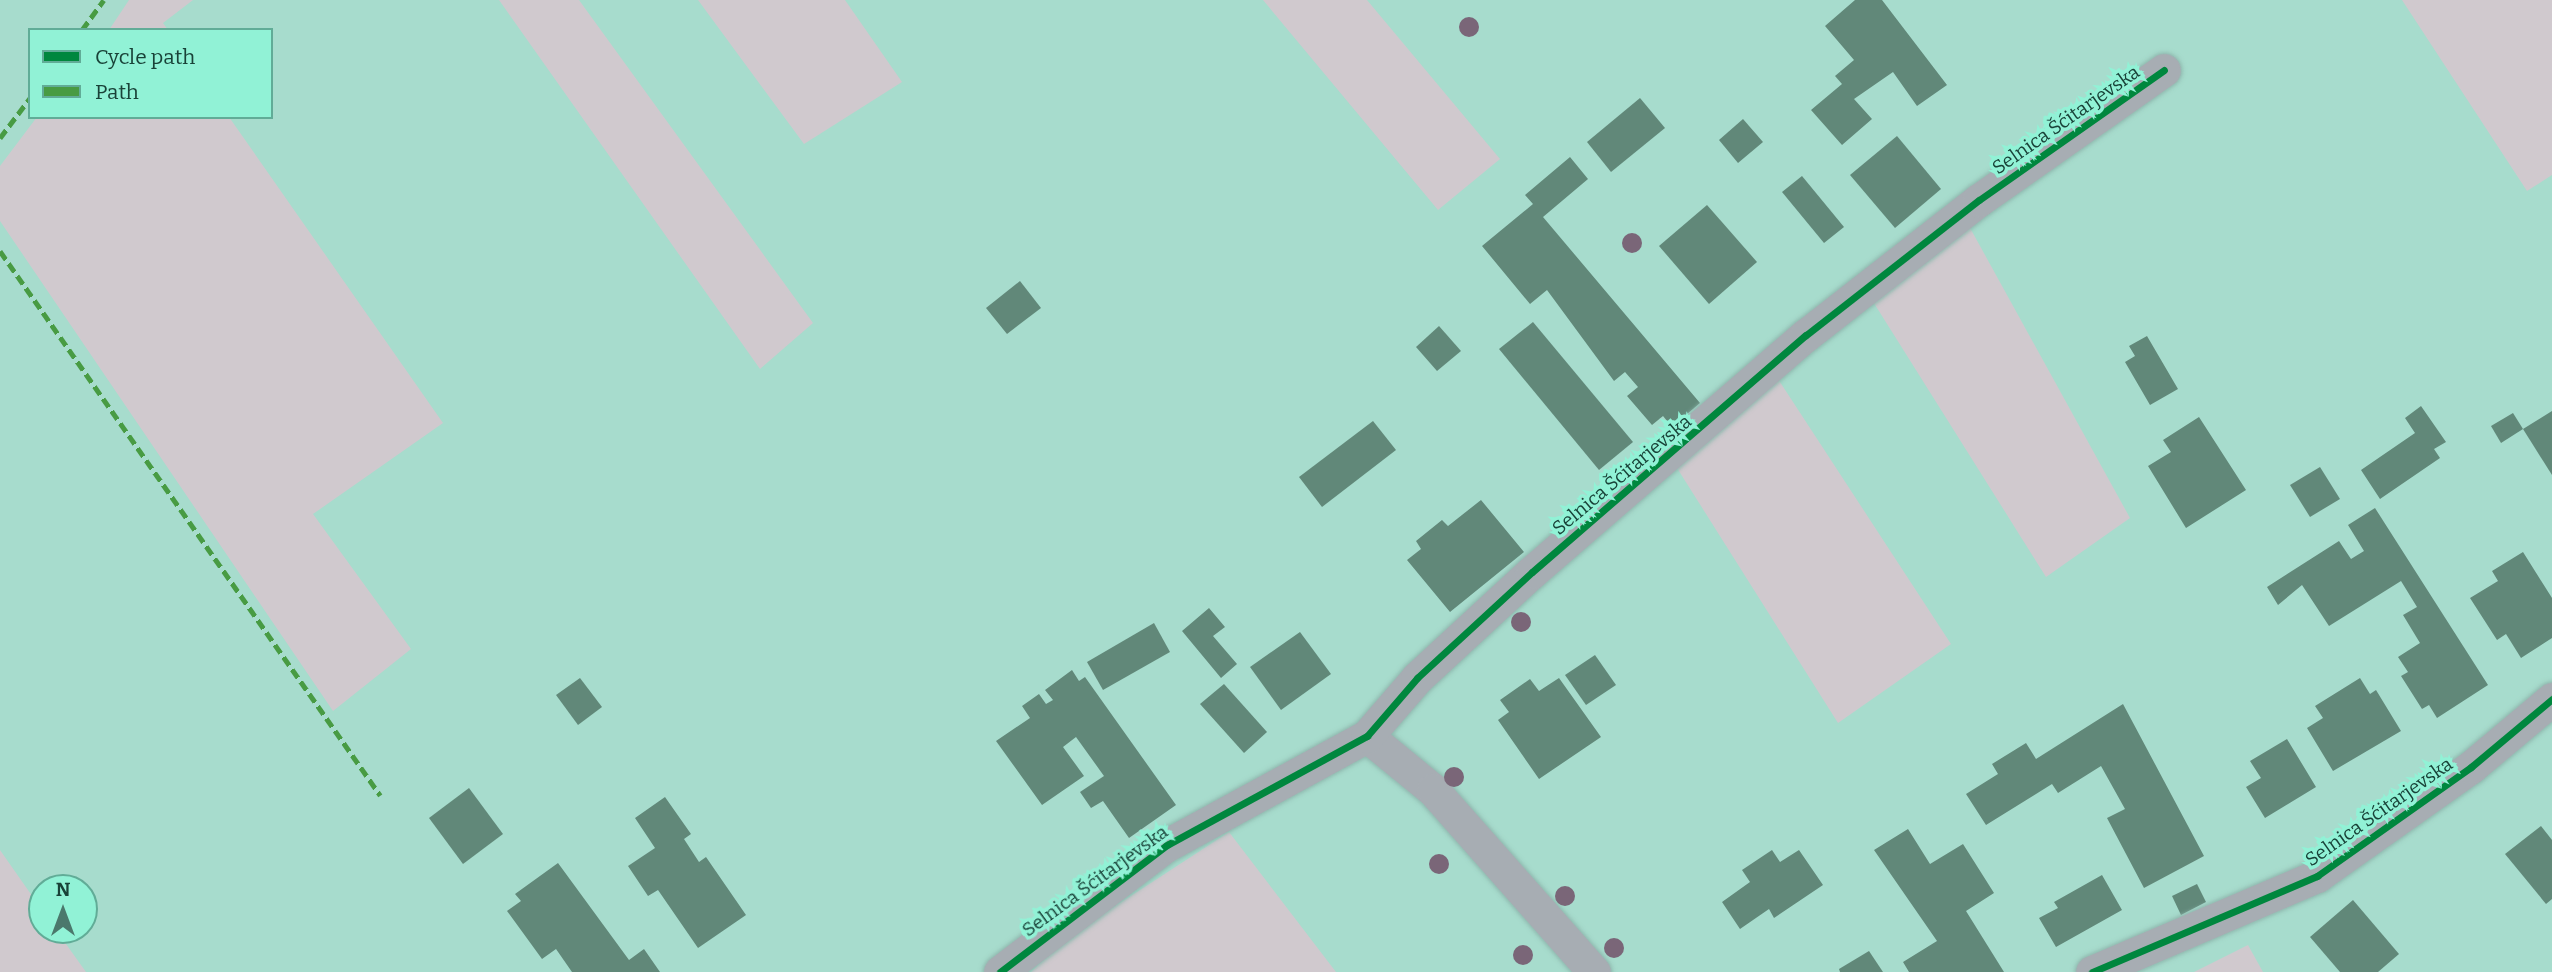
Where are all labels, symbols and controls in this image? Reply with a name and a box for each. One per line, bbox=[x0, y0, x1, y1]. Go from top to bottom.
legend bbox=[28, 28, 273, 119]
text: Cycle path bbox=[95, 44, 195, 70]
street label: Selnica Šćitarjevska bbox=[1988, 61, 2144, 179]
text: Path bbox=[95, 79, 139, 105]
street label: Selnica Šćitarjevska bbox=[1548, 410, 1696, 540]
street label: Selnica Šćitarjevska bbox=[2301, 753, 2457, 871]
street label: Selnica Šćitarjevska bbox=[1018, 820, 1172, 942]
north arrow bbox=[28, 874, 98, 944]
text: N bbox=[56, 878, 70, 901]

